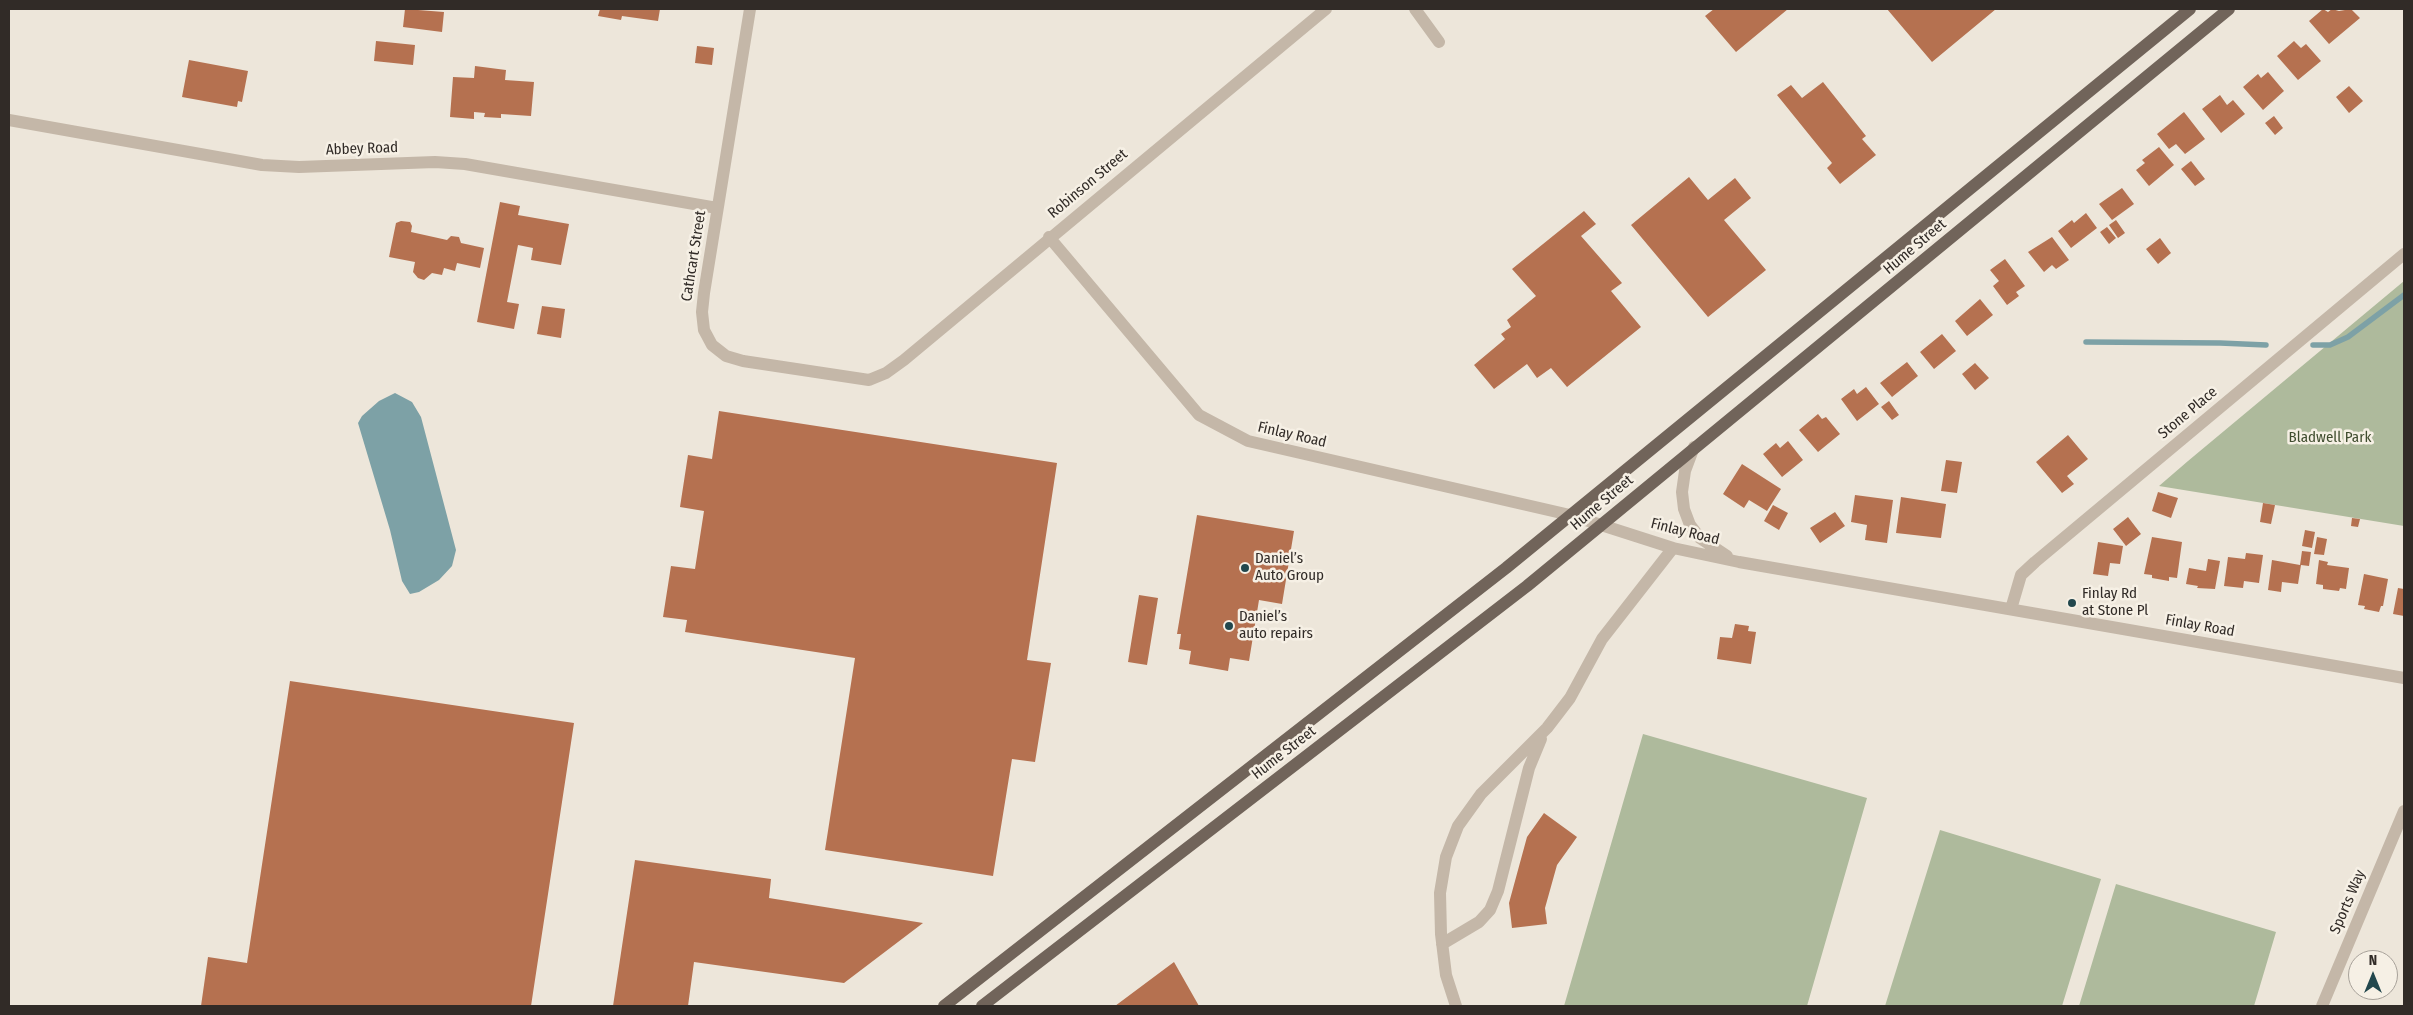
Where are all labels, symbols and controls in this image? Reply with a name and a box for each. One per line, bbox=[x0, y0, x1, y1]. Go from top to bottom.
street label: Abbey Road bbox=[325, 139, 399, 159]
street label: Robinson Street bbox=[1045, 146, 1131, 222]
street label: Cathcart Street bbox=[678, 209, 710, 303]
street label: Hume Street bbox=[1880, 216, 1950, 278]
street label: Stone Place bbox=[2155, 383, 2221, 443]
street label: Finlay Road bbox=[1256, 418, 1328, 452]
park label: Bladwell Park bbox=[2289, 429, 2371, 447]
street label: Hume Street bbox=[1567, 472, 1637, 534]
street label: Finlay Road bbox=[1649, 515, 1721, 549]
place label: Daniel’s Auto Group bbox=[1255, 550, 1324, 585]
marker: Daniel’s Auto Group bbox=[1239, 562, 1251, 574]
place label: Finlay Rd at Stone Pl bbox=[2082, 585, 2148, 620]
marker: Finlay Rd at Stone Pl bbox=[2066, 597, 2078, 609]
place label: Daniel’s auto repairs bbox=[1239, 608, 1313, 643]
street label: Finlay Road bbox=[2164, 611, 2236, 641]
marker: Daniel’s auto repairs bbox=[1223, 620, 1235, 632]
street label: Hume Street bbox=[1248, 722, 1320, 784]
street label: Sports Way bbox=[2326, 867, 2370, 937]
north arrow bbox=[2348, 950, 2398, 1000]
text: N bbox=[2369, 952, 2377, 969]

